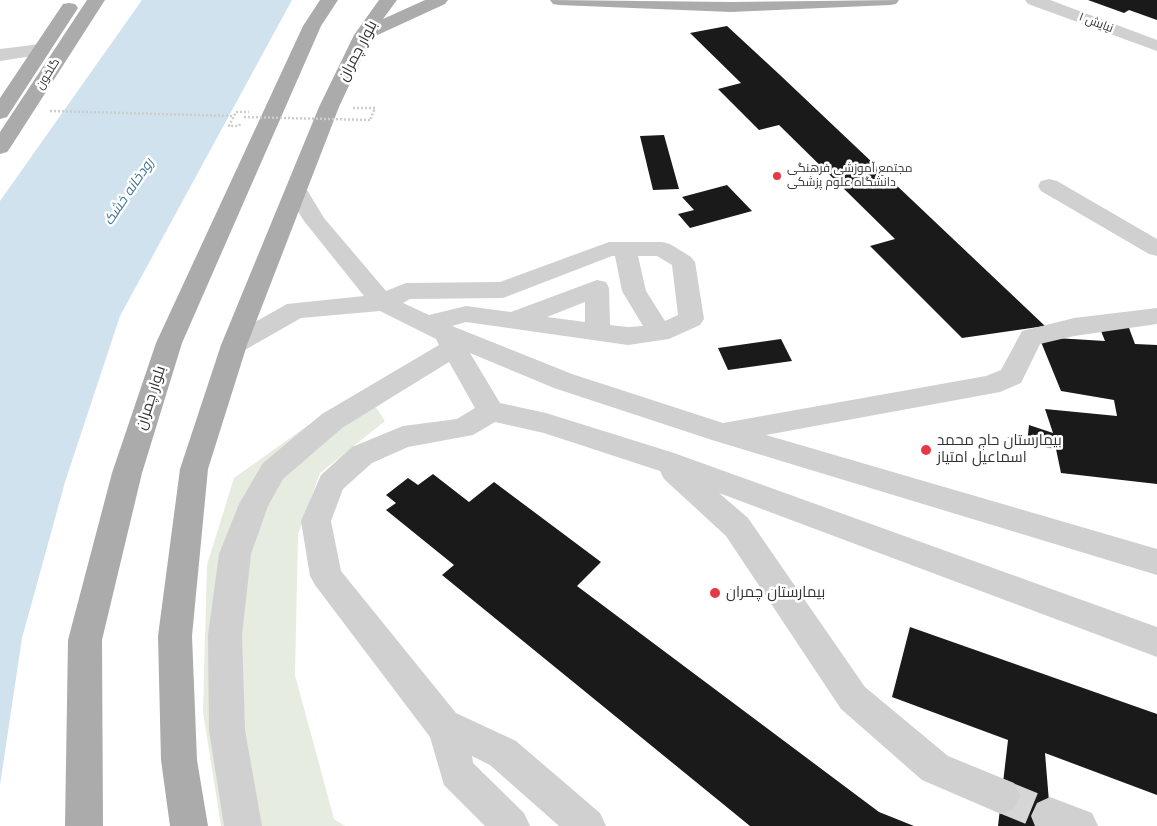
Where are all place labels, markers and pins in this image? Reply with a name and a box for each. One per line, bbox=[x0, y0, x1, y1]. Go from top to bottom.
place label: مجتمع آموزشی فرهنگی دانشگاه علوم پزشکی bbox=[787, 162, 912, 190]
marker: مجتمع آموزشی فرهنگی دانشگاه علوم پزشکی bbox=[771, 170, 783, 182]
place label: بیمارستان حاج محمد اسماعیل امتیاز bbox=[937, 432, 1062, 467]
marker: بیمارستان حاج محمد اسماعیل امتیاز bbox=[919, 443, 933, 457]
place label: بیمارستان چمران bbox=[726, 584, 825, 602]
marker: بیمارستان چمران bbox=[708, 586, 722, 600]

